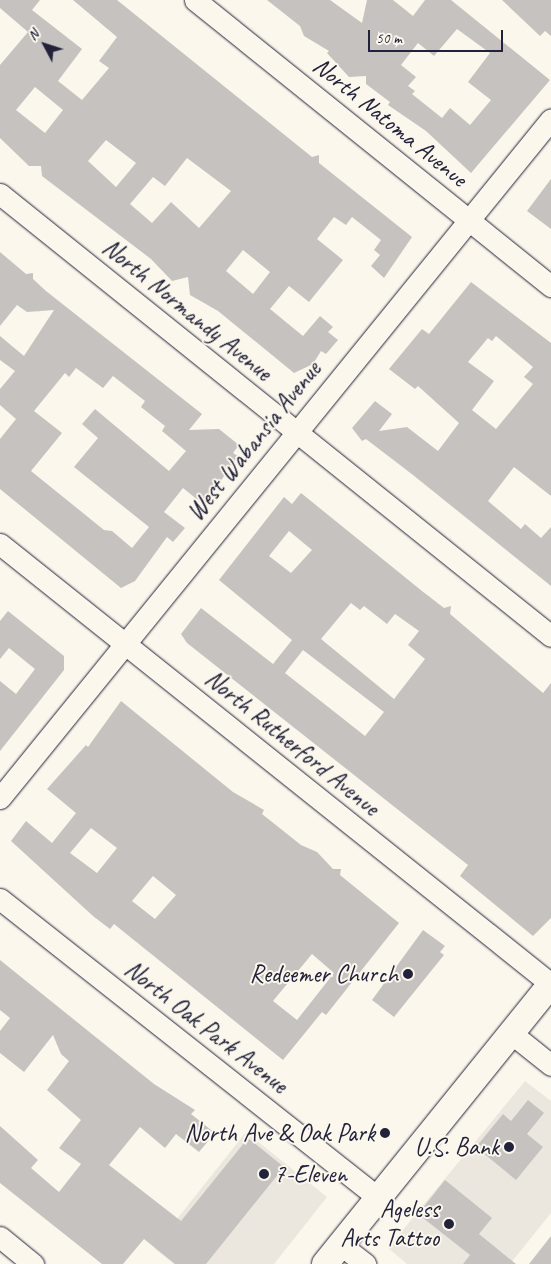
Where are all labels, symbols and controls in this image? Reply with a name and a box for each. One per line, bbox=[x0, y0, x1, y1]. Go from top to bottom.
north arrow bbox=[20, 20, 70, 70]
scale bar bbox=[371, 20, 506, 52]
text: N bbox=[24, 26, 42, 44]
text: 50 m bbox=[376, 29, 402, 48]
street label: North Natoma Avenue bbox=[307, 50, 473, 194]
street label: North Normandy Avenue bbox=[96, 232, 278, 388]
street label: West Wabansia Avenue bbox=[180, 355, 328, 527]
street label: North Rutherford Avenue bbox=[199, 664, 385, 822]
street label: North Oak Park Avenue bbox=[118, 954, 294, 1100]
place label: Redeemer Church bbox=[250, 959, 398, 989]
marker: Redeemer Church bbox=[402, 968, 414, 980]
place label: North Ave & Oak Park bbox=[183, 1118, 375, 1148]
marker: North Ave & Oak Park bbox=[379, 1127, 391, 1139]
place label: U.S. Bank bbox=[415, 1132, 499, 1162]
marker: U.S. Bank bbox=[503, 1141, 515, 1153]
place label: 7-Eleven bbox=[274, 1159, 347, 1189]
marker: 7-Eleven bbox=[258, 1168, 270, 1180]
place label: Ageless Arts Tattoo bbox=[341, 1195, 439, 1254]
marker: Ageless Arts Tattoo bbox=[443, 1218, 455, 1230]

